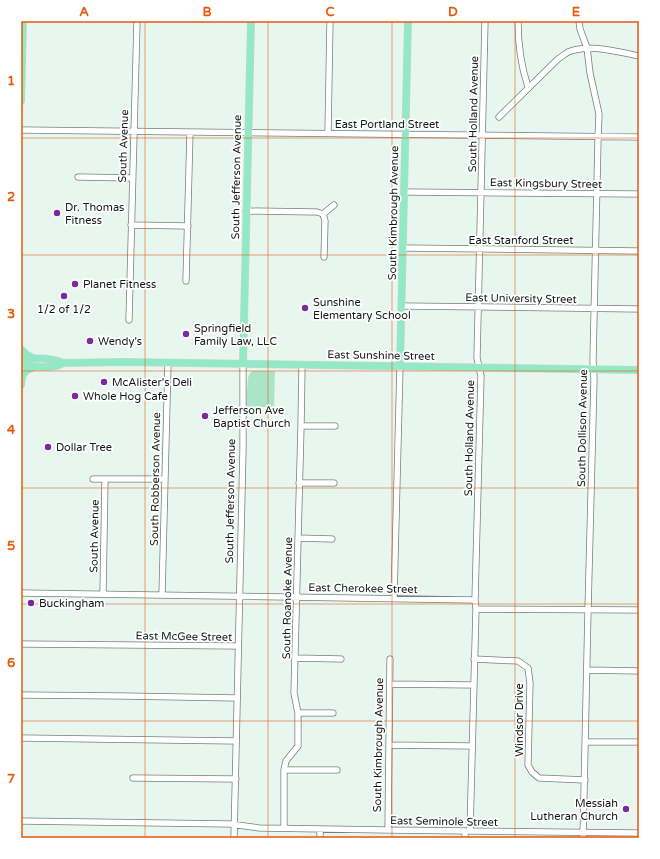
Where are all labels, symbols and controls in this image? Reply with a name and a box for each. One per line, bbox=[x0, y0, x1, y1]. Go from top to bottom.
text: A bbox=[79, 4, 89, 20]
text: B bbox=[202, 4, 212, 20]
text: C bbox=[325, 4, 335, 20]
text: D bbox=[448, 4, 458, 20]
text: E bbox=[572, 4, 580, 20]
street label: South Holland Avenue bbox=[466, 56, 481, 172]
text: 1 bbox=[7, 73, 15, 89]
street label: South Avenue bbox=[116, 109, 131, 183]
street label: South Jefferson Avenue bbox=[229, 114, 244, 240]
street label: East Portland Street bbox=[335, 118, 439, 131]
street label: South Kimbrough Avenue bbox=[386, 146, 401, 280]
street label: East Kingsbury Street bbox=[490, 176, 602, 191]
text: 2 bbox=[7, 189, 15, 205]
place label: Dr. Thomas Fitness bbox=[65, 201, 124, 227]
marker: Dr. Thomas Fitness bbox=[52, 208, 62, 218]
street label: East Stanford Street bbox=[469, 234, 573, 247]
place label: Planet Fitness bbox=[83, 278, 156, 291]
marker: Planet Fitness bbox=[70, 279, 80, 289]
marker: 1/2 of 1/2 bbox=[59, 291, 69, 301]
street label: East University Street bbox=[465, 291, 577, 306]
place label: Sunshine Elementary School bbox=[313, 296, 411, 322]
place label: 1/2 of 1/2 bbox=[37, 303, 91, 316]
marker: Sunshine Elementary School bbox=[300, 303, 310, 313]
text: 3 bbox=[7, 306, 15, 322]
place label: Springfield Family Law, LLC bbox=[194, 322, 277, 348]
marker: Springfield Family Law, LLC bbox=[181, 329, 191, 339]
place label: Wendy's bbox=[98, 335, 142, 348]
marker: Wendy's bbox=[85, 336, 95, 346]
street label: East Sunshine Street bbox=[327, 348, 435, 363]
street label: South Dollison Avenue bbox=[575, 369, 590, 487]
place label: McAlister's Deli bbox=[112, 376, 192, 389]
marker: McAlister's Deli bbox=[99, 377, 109, 387]
street label: South Holland Avenue bbox=[462, 380, 477, 496]
place label: Whole Hog Cafe bbox=[83, 390, 168, 403]
marker: Whole Hog Cafe bbox=[70, 391, 80, 401]
place label: Jefferson Ave Baptist Church bbox=[213, 404, 291, 430]
marker: Jefferson Ave Baptist Church bbox=[200, 411, 210, 421]
street label: South Robberson Avenue bbox=[148, 412, 163, 546]
text: 4 bbox=[7, 422, 16, 438]
street label: South Jefferson Avenue bbox=[223, 438, 238, 564]
place label: Dollar Tree bbox=[56, 441, 112, 454]
marker: Dollar Tree bbox=[43, 442, 53, 452]
street label: South Avenue bbox=[87, 499, 102, 573]
street label: South Roanoke Avenue bbox=[280, 537, 295, 659]
text: 5 bbox=[7, 538, 15, 554]
street label: East Cherokee Street bbox=[308, 581, 418, 596]
place label: Buckingham bbox=[39, 597, 104, 610]
marker: Buckingham bbox=[26, 598, 36, 608]
street label: East McGee Street bbox=[136, 629, 232, 644]
text: 6 bbox=[7, 655, 15, 671]
street label: South Kimbrough Avenue bbox=[371, 678, 386, 812]
street label: Windsor Drive bbox=[513, 683, 526, 757]
text: 7 bbox=[7, 771, 15, 787]
place label: Messiah Lutheran Church bbox=[530, 797, 618, 823]
marker: Messiah Lutheran Church bbox=[621, 804, 631, 814]
street label: East Seminole Street bbox=[390, 814, 498, 829]

